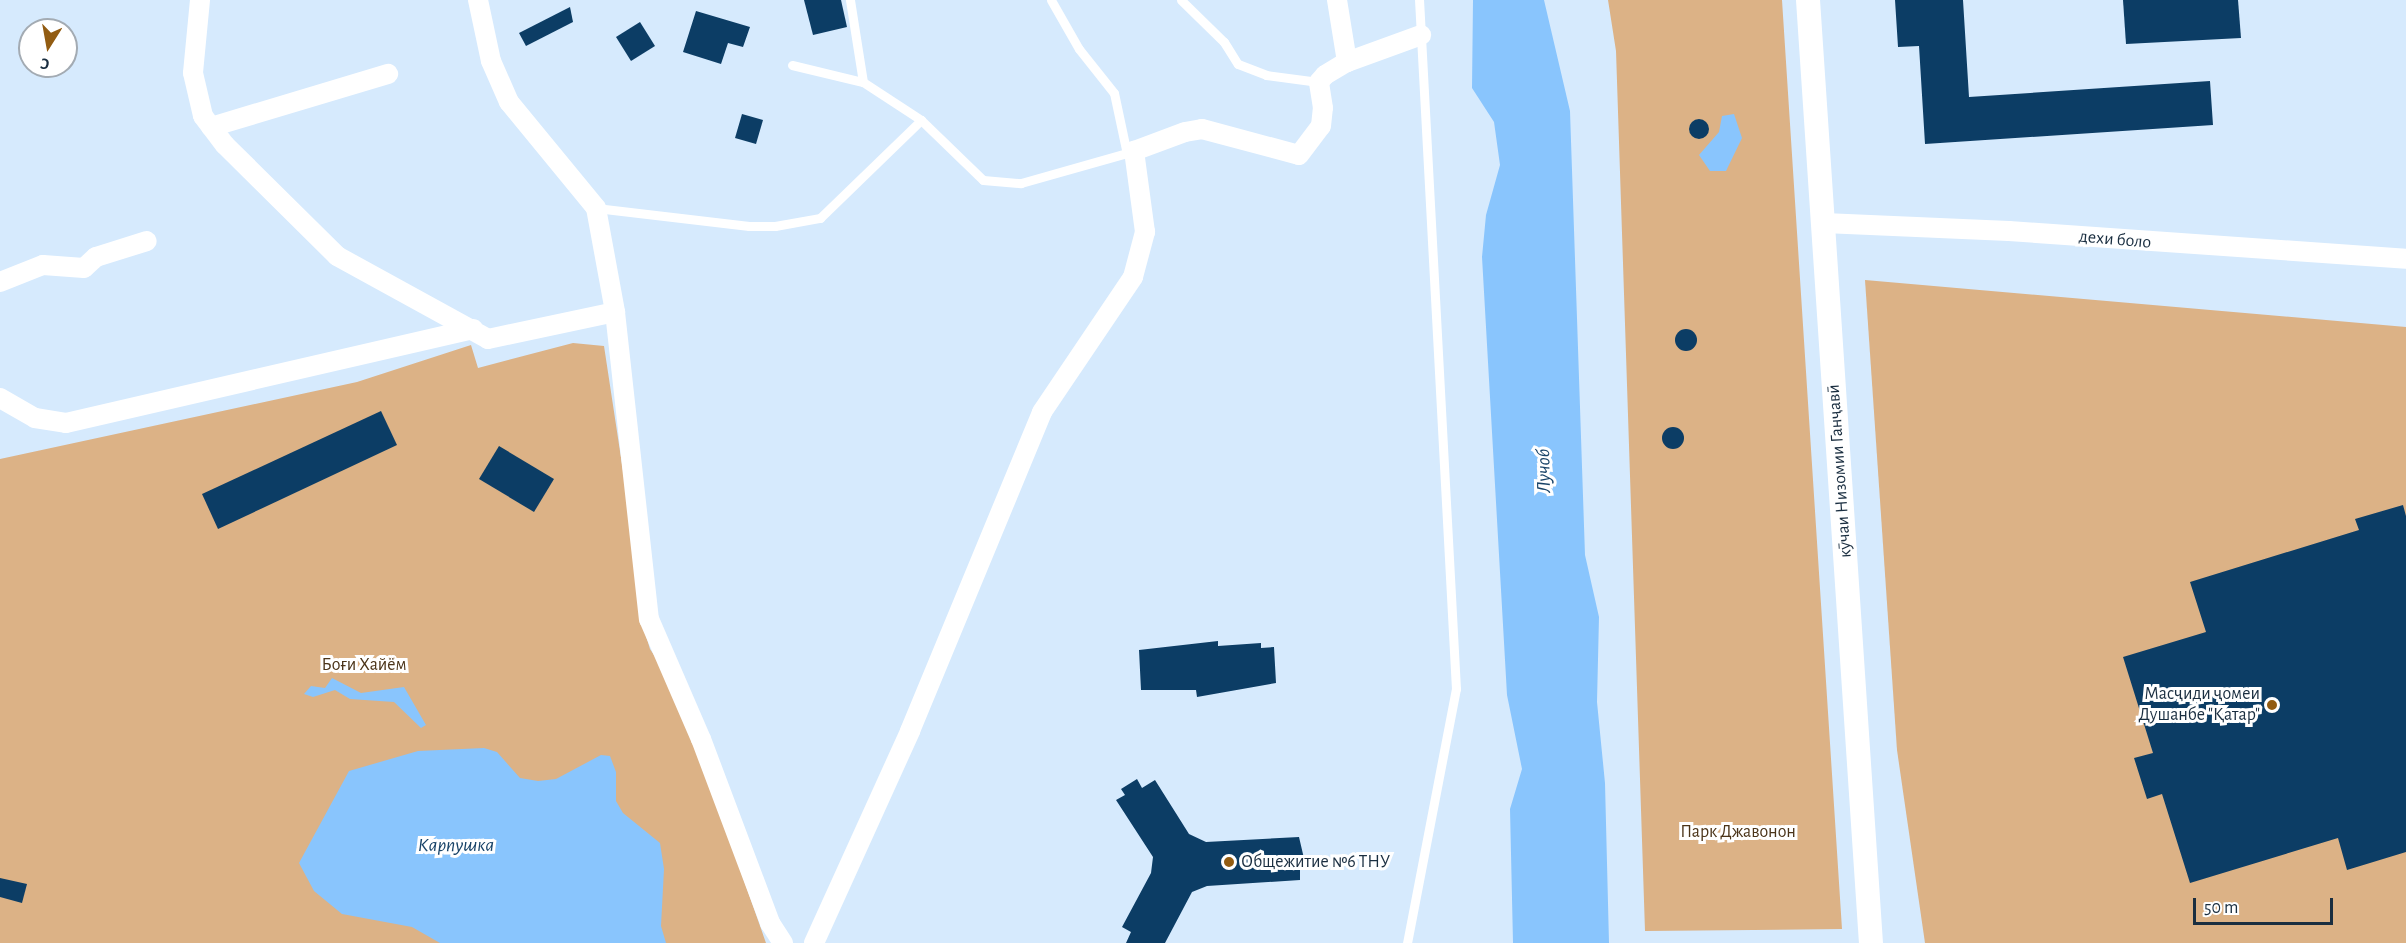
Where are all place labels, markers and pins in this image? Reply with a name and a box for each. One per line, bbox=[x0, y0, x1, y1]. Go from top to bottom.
place label: Масҷиди ҷомеи Душанбе "Қатар" bbox=[2139, 684, 2260, 726]
marker: Масҷиди ҷомеи Душанбе "Қатар" bbox=[2265, 698, 2279, 712]
place label: Общежитие №6 ТНУ bbox=[1241, 851, 1390, 873]
marker: Общежитие №6 ТНУ bbox=[1222, 855, 1236, 869]

